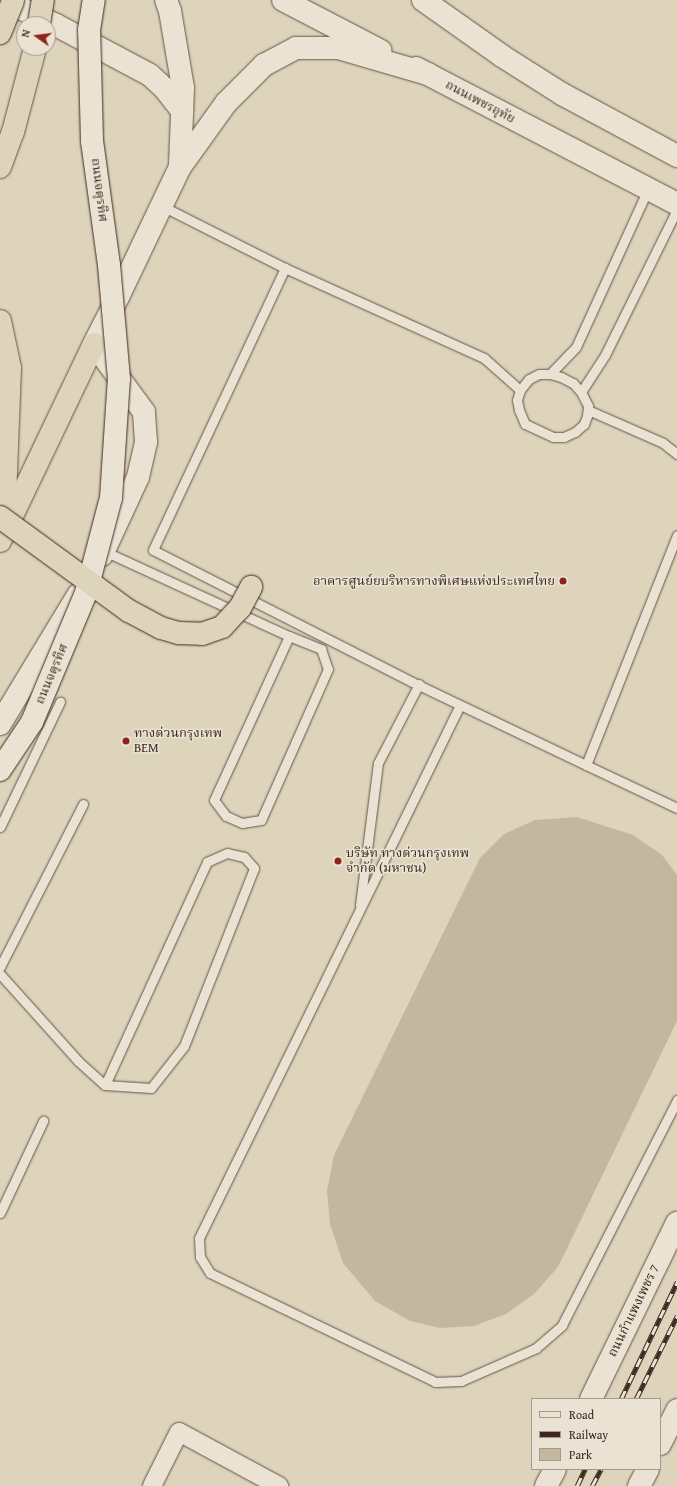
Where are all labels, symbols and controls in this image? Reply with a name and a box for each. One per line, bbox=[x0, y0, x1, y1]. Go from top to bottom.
north arrow bbox=[16, 16, 56, 56]
text: N bbox=[17, 28, 34, 39]
street label: ถนนเพชรอุทัย bbox=[442, 77, 518, 127]
street label: ถนนจตุรทิศ bbox=[87, 157, 111, 223]
place label: อาคารศูนย์ยบริหารทางพิเศษแห่งประเทศไทย bbox=[313, 573, 555, 589]
marker: อาคารศูนย์ยบริหารทางพิเศษแห่งประเทศไทย bbox=[558, 576, 568, 586]
street label: ถนนจตุรทิศ bbox=[32, 641, 72, 707]
place label: ทางด่วนกรุงเทพ BEM bbox=[134, 726, 222, 757]
marker: ทางด่วนกรุงเทพ BEM bbox=[121, 736, 131, 746]
place label: บริษัท ทางด่วนกรุงเทพ จำกัด (มหาชน) bbox=[346, 846, 469, 877]
marker: บริษัท ทางด่วนกรุงเทพ จำกัด (มหาชน) bbox=[333, 856, 343, 866]
street label: ถนนกำแพงเพชร 7 bbox=[605, 1262, 663, 1360]
legend bbox=[531, 1398, 661, 1470]
text: Road bbox=[569, 1406, 594, 1423]
text: Railway bbox=[569, 1426, 608, 1443]
text: Park bbox=[569, 1446, 592, 1463]

